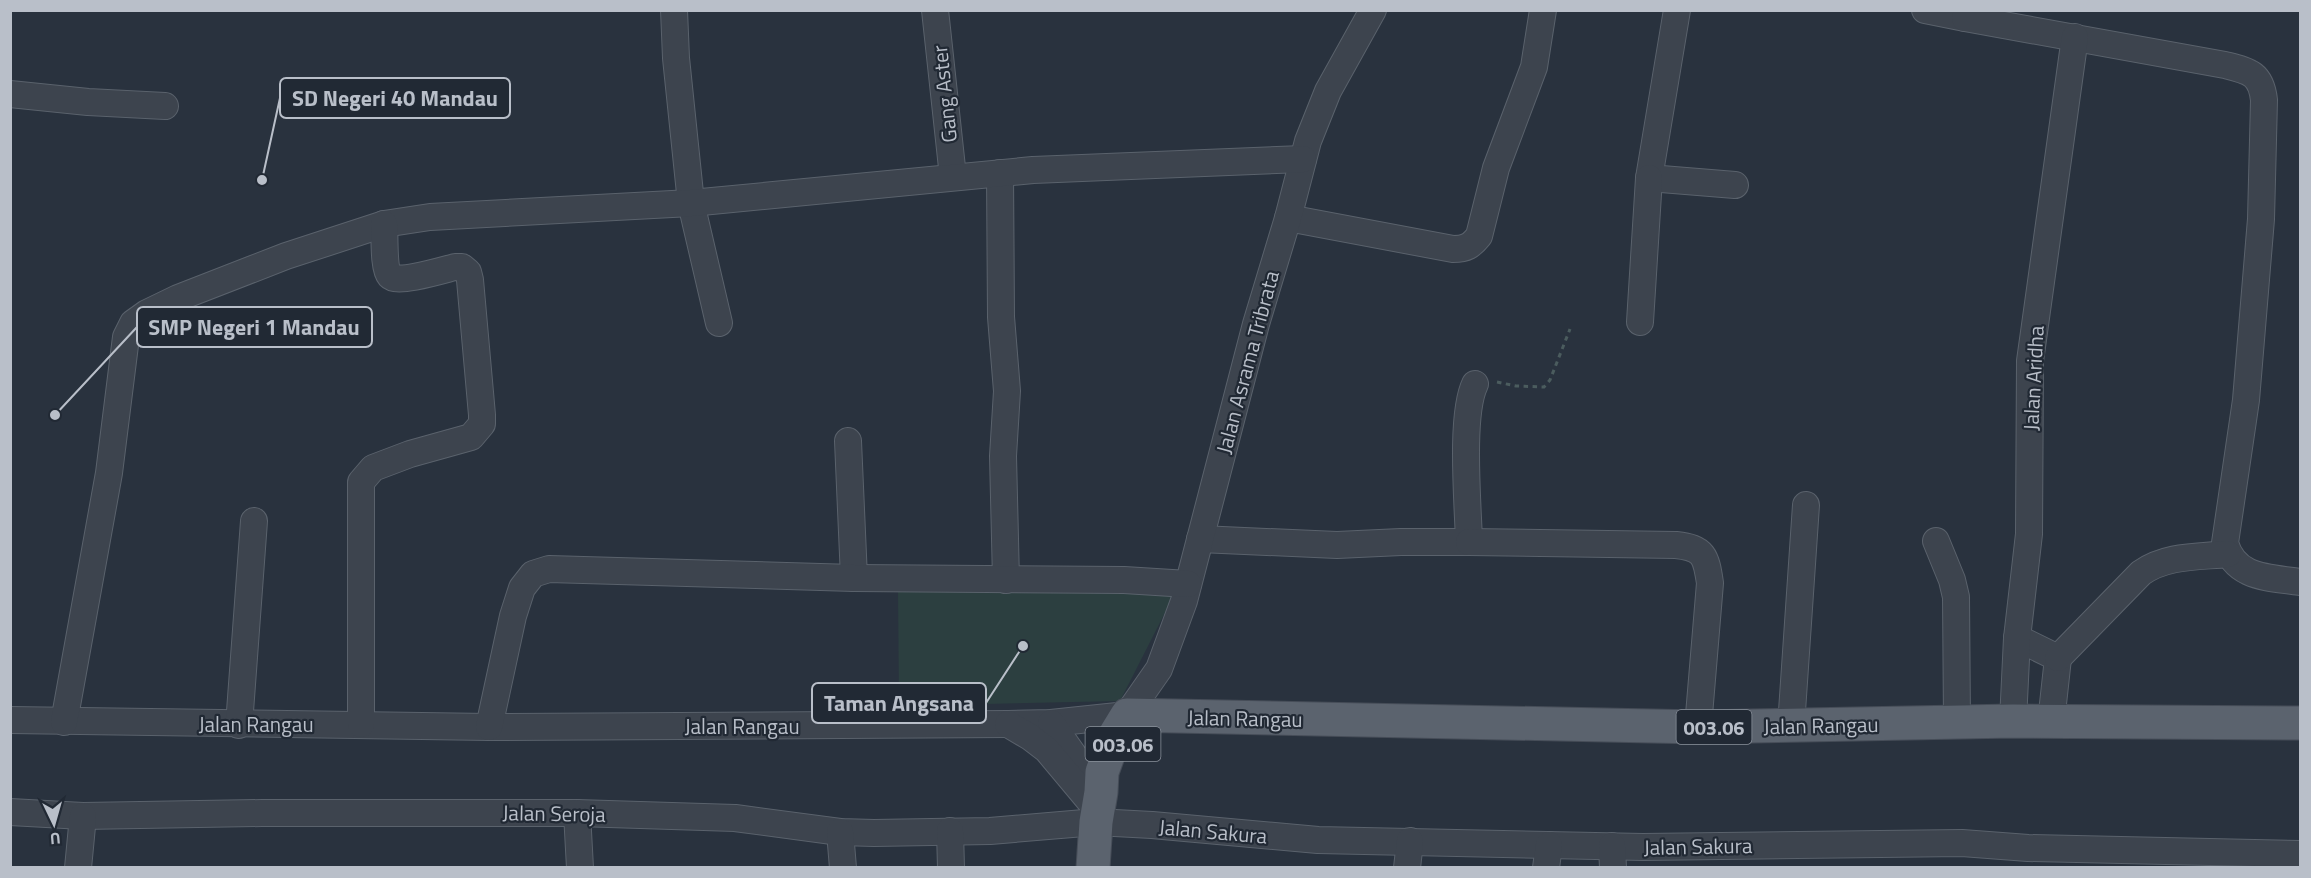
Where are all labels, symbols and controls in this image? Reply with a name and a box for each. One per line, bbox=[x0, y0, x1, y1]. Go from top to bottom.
street label: Gang Aster bbox=[923, 44, 965, 144]
callout: SD Negeri 40 Mandau bbox=[280, 78, 510, 118]
text: SD Negeri 40 Mandau bbox=[292, 81, 498, 115]
street label: Jalan Asrama Tribrata bbox=[1207, 266, 1287, 457]
callout: SMP Negeri 1 Mandau bbox=[137, 307, 372, 347]
text: SMP Negeri 1 Mandau bbox=[148, 310, 360, 344]
street label: Jalan Aridha bbox=[2014, 324, 2052, 431]
callout: Taman Angsana bbox=[812, 683, 986, 723]
text: Taman Angsana bbox=[824, 686, 974, 720]
street label: Jalan Rangau bbox=[1187, 701, 1303, 735]
street label: Jalan Rangau bbox=[198, 708, 314, 740]
street label: Jalan Rangau bbox=[1763, 708, 1879, 742]
street label: Jalan Rangau bbox=[684, 710, 800, 742]
road number: 003.06 bbox=[1676, 710, 1752, 744]
road number: 003.06 bbox=[1086, 727, 1160, 761]
north arrow bbox=[24, 794, 84, 854]
street label: Jalan Seroja bbox=[502, 796, 606, 830]
street label: Jalan Sakura bbox=[1157, 810, 1269, 852]
text: U bbox=[49, 827, 62, 851]
street label: Jalan Sakura bbox=[1643, 829, 1753, 863]

